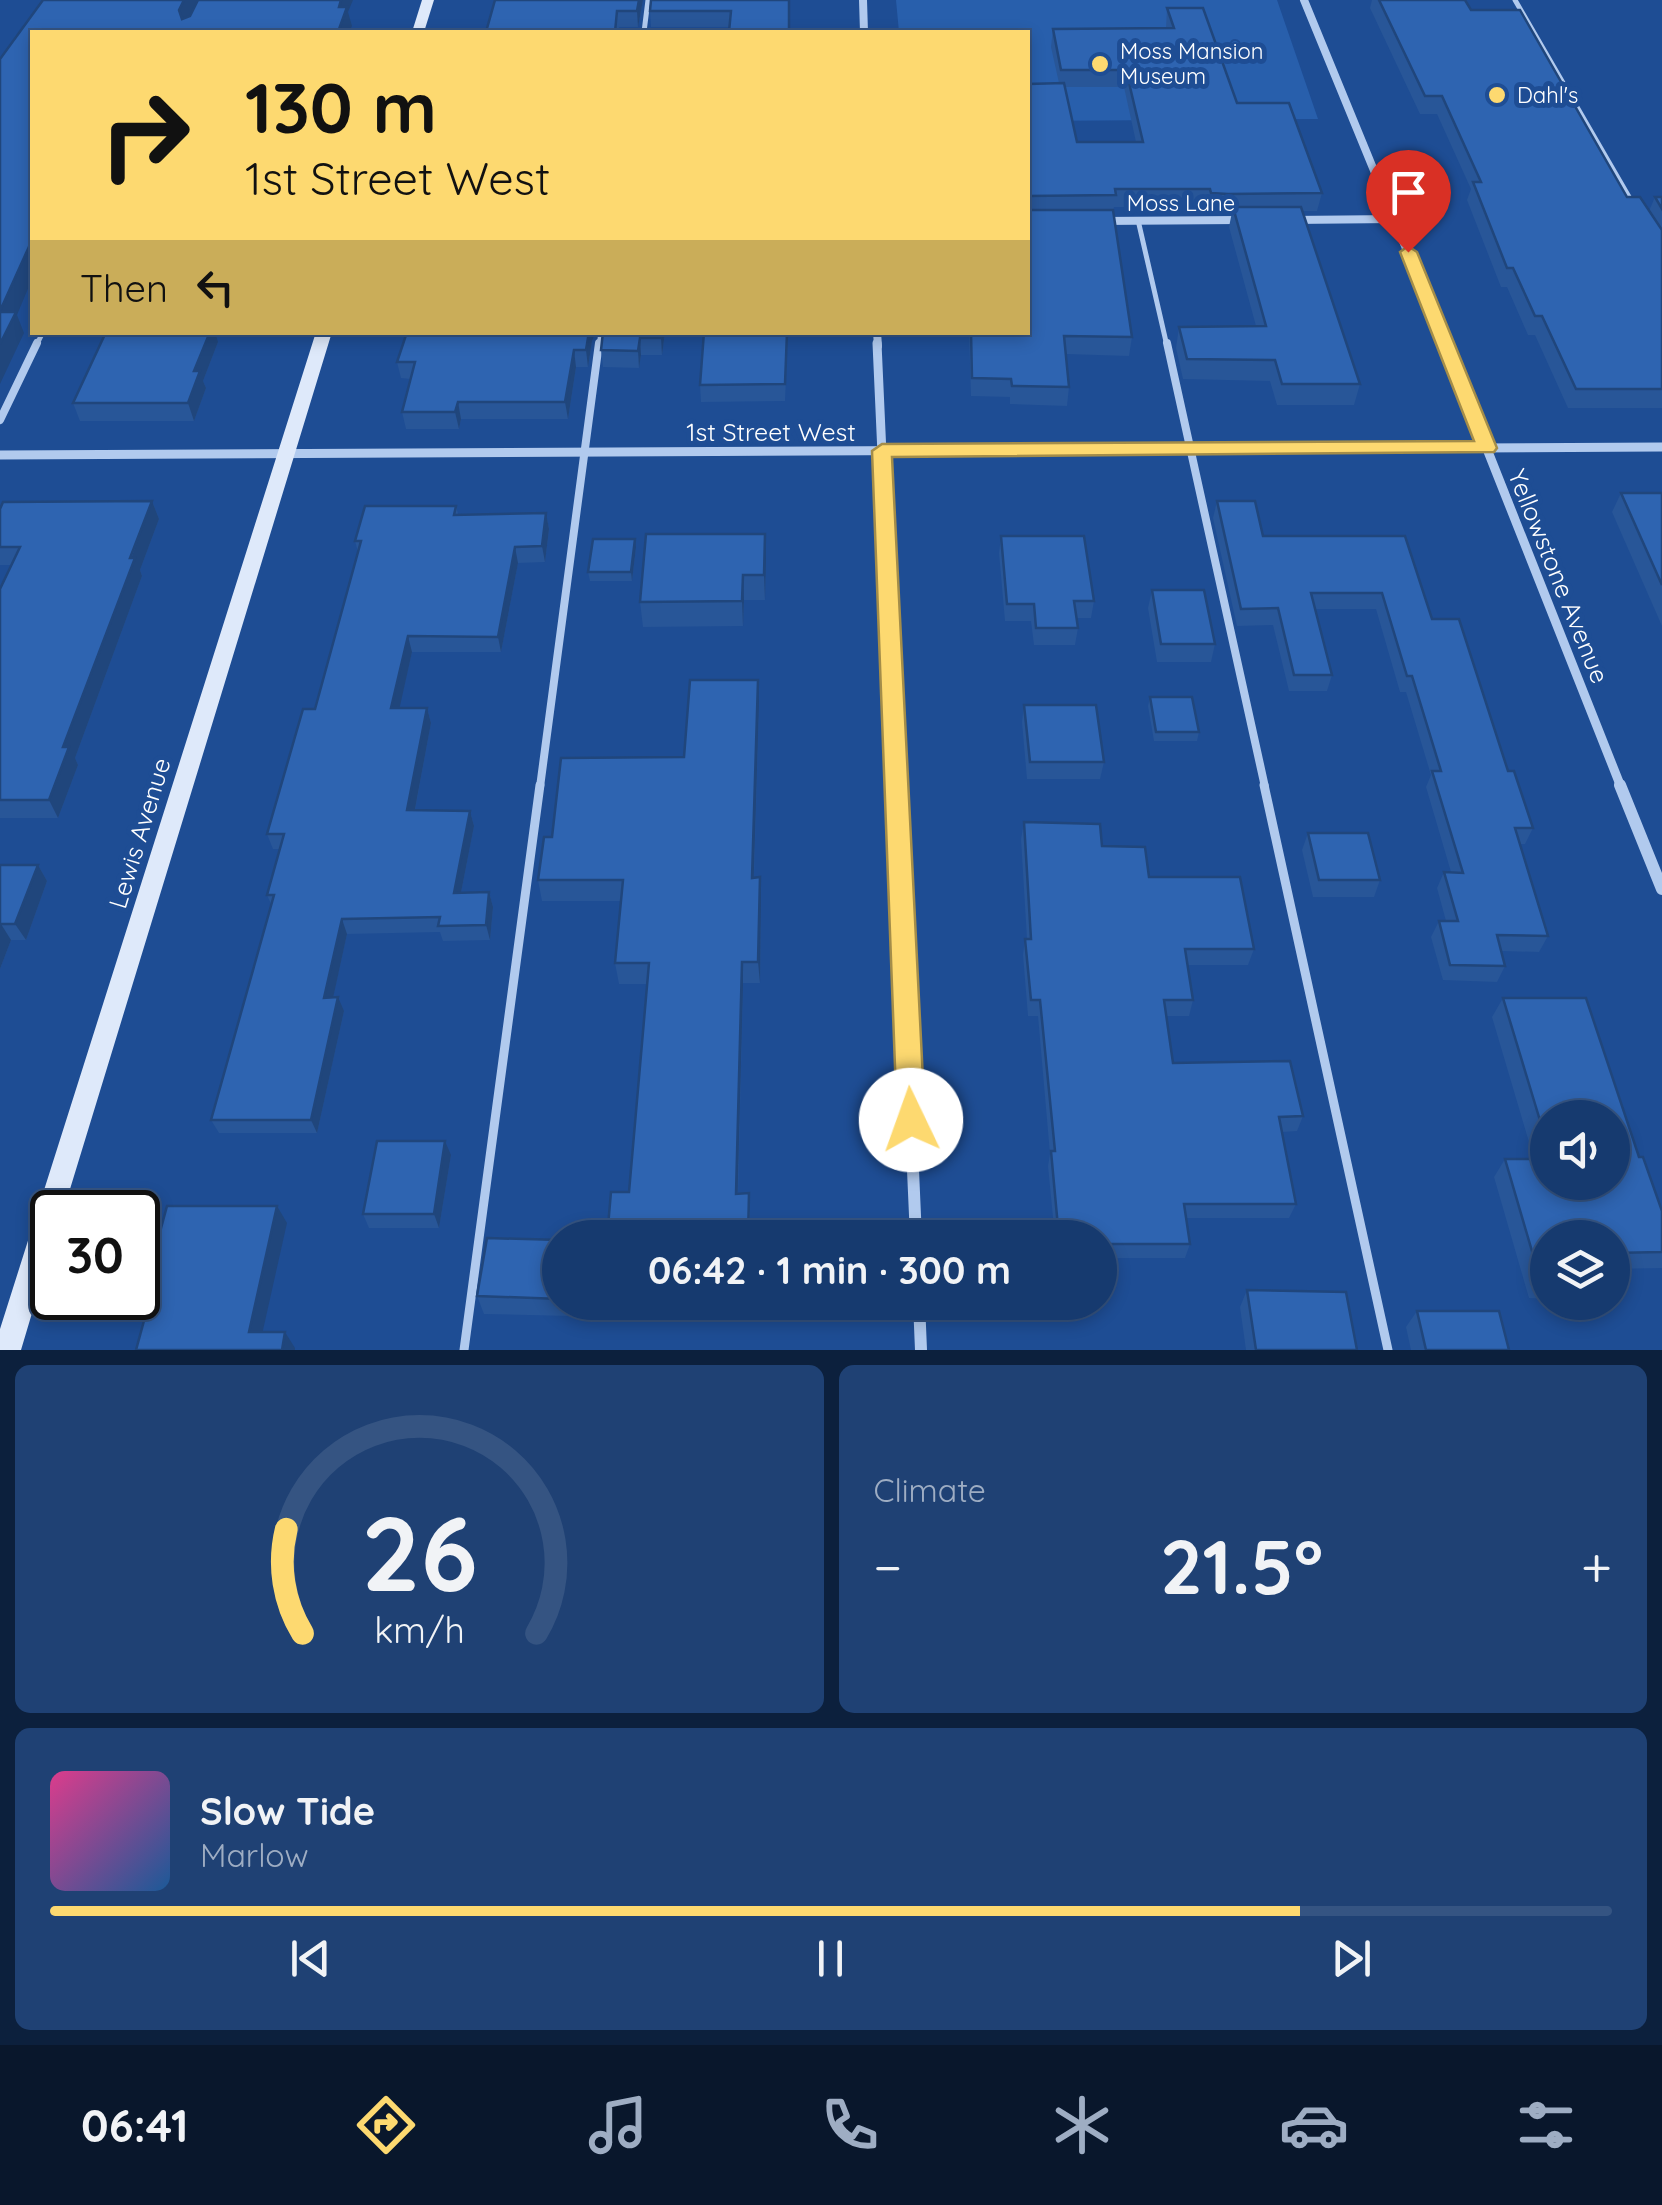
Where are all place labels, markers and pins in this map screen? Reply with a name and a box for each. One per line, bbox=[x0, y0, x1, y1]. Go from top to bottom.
place label: Moss Mansion Museum bbox=[1120, 37, 1263, 90]
marker: Moss Mansion Museum bbox=[1089, 53, 1111, 75]
place label: Dahl's bbox=[1517, 81, 1578, 109]
marker: Dahl's bbox=[1486, 84, 1508, 106]
pin bbox=[1366, 150, 1451, 253]

